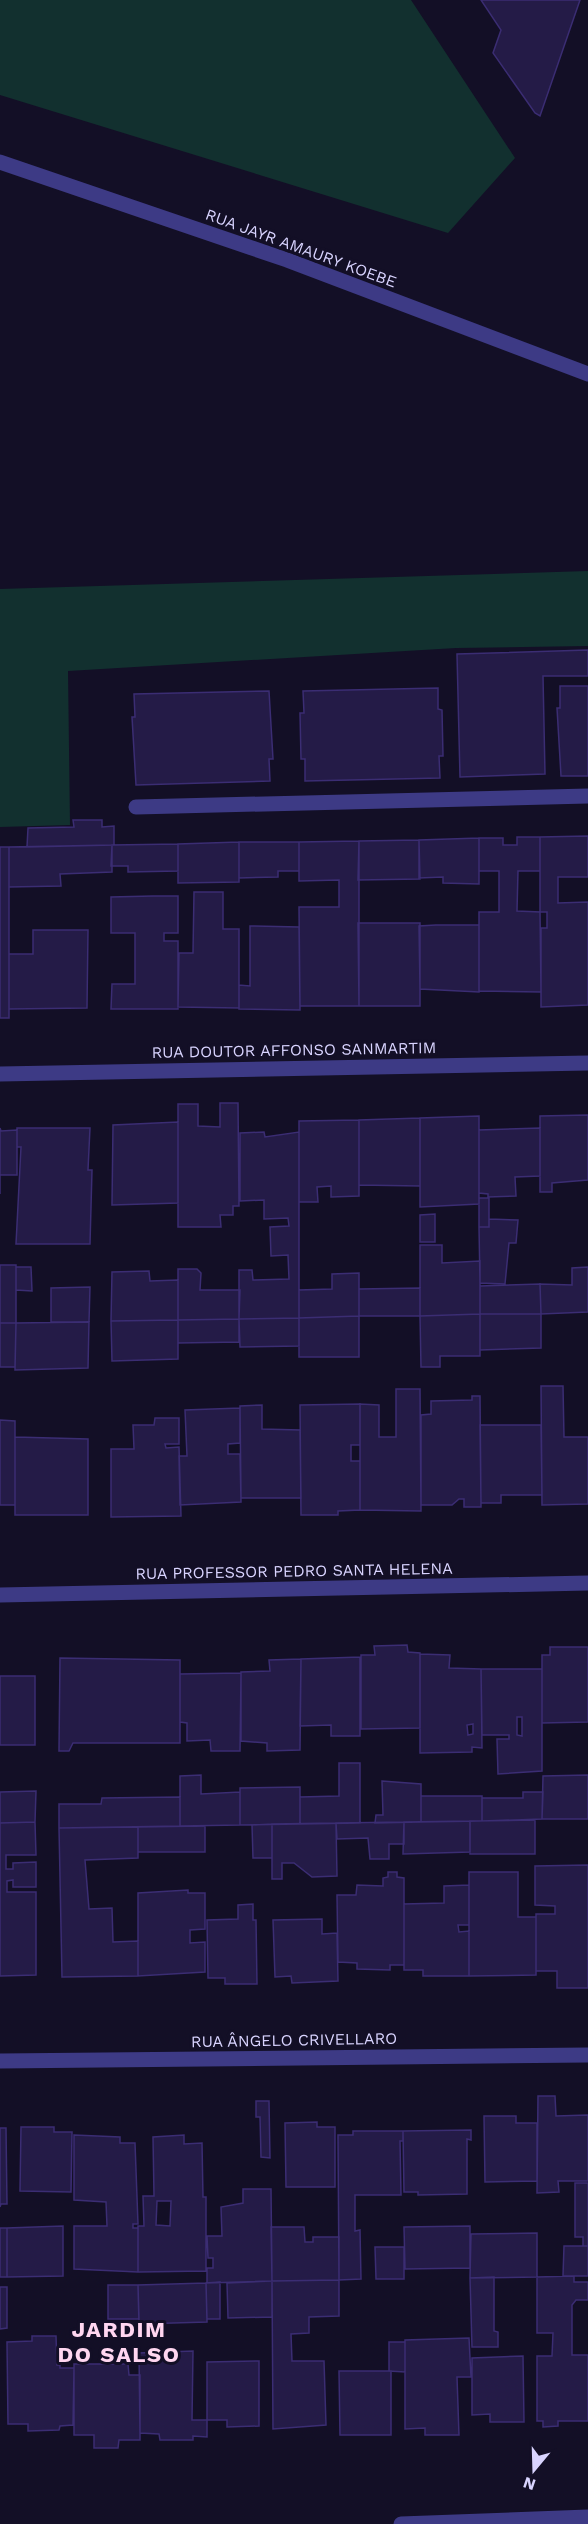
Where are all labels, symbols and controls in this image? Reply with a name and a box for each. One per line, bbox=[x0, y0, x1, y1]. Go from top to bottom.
street label: RUA JAYR AMAURY KOEBE bbox=[203, 205, 399, 291]
street label: RUA DOUTOR AFFONSO SANMARTIM bbox=[151, 1038, 437, 1062]
street label: RUA PROFESSOR PEDRO SANTA HELENA bbox=[135, 1559, 453, 1583]
street label: RUA ÂNGELO CRIVELLARO bbox=[191, 2029, 397, 2051]
district label: JARDIM DO SALSO bbox=[58, 2317, 180, 2367]
north arrow bbox=[504, 2440, 564, 2500]
text: N bbox=[521, 2473, 538, 2495]

